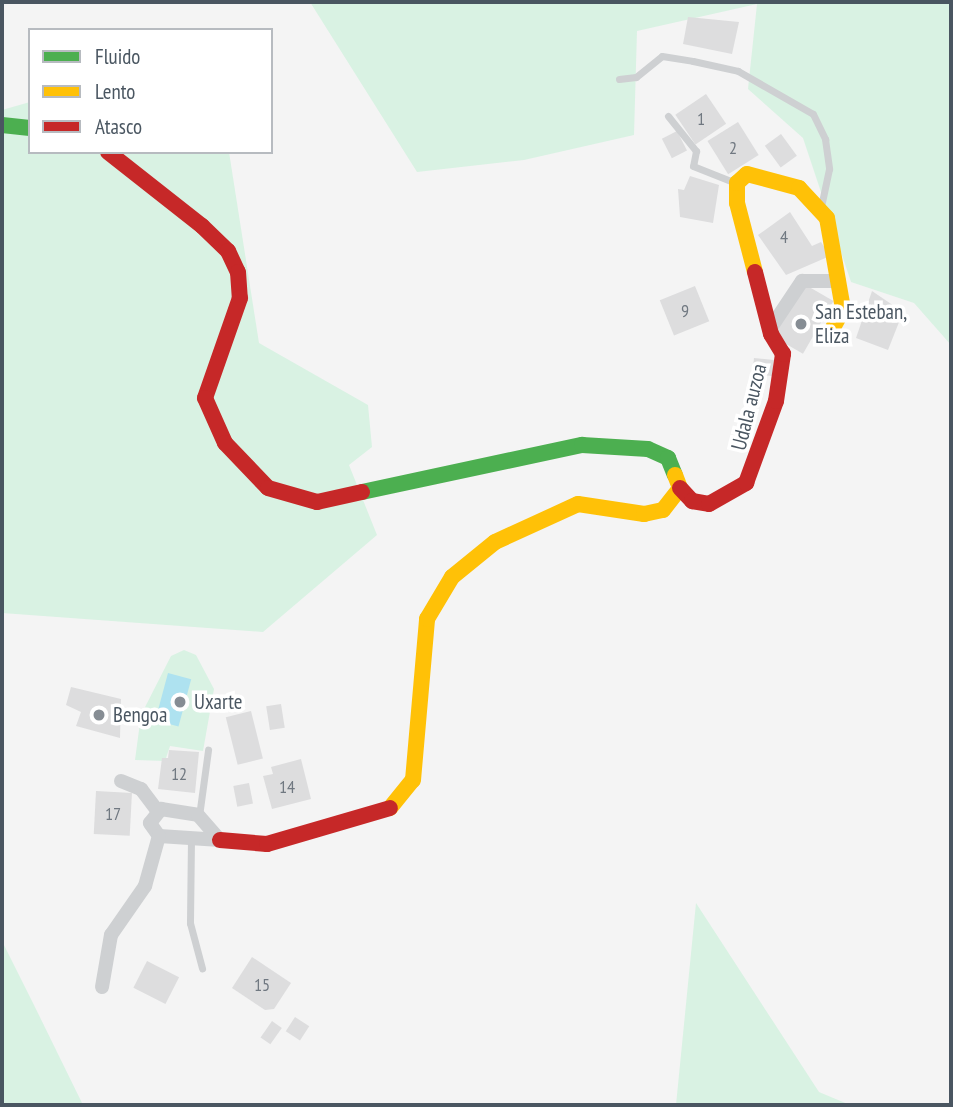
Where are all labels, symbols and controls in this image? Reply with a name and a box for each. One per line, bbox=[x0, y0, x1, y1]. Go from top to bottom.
legend bbox=[28, 28, 273, 154]
text: Fluido bbox=[95, 43, 140, 70]
text: Lento bbox=[95, 78, 135, 105]
house number: 1 bbox=[697, 108, 705, 130]
text: Atasco bbox=[95, 113, 142, 140]
house number: 2 bbox=[729, 137, 737, 159]
house number: 4 bbox=[780, 226, 788, 248]
place label: San Esteban, Eliza bbox=[815, 299, 907, 349]
house number: 9 bbox=[681, 300, 689, 322]
marker: San Esteban, Eliza bbox=[793, 316, 809, 332]
street label: Udala auzoa bbox=[726, 361, 772, 453]
place label: Uxarte bbox=[194, 689, 243, 715]
marker: Uxarte bbox=[172, 694, 188, 710]
place label: Bengoa bbox=[113, 702, 167, 728]
marker: Bengoa bbox=[91, 707, 107, 723]
house number: 12 bbox=[171, 763, 187, 785]
house number: 14 bbox=[279, 776, 295, 798]
house number: 17 bbox=[105, 803, 121, 825]
house number: 15 bbox=[254, 974, 270, 996]

